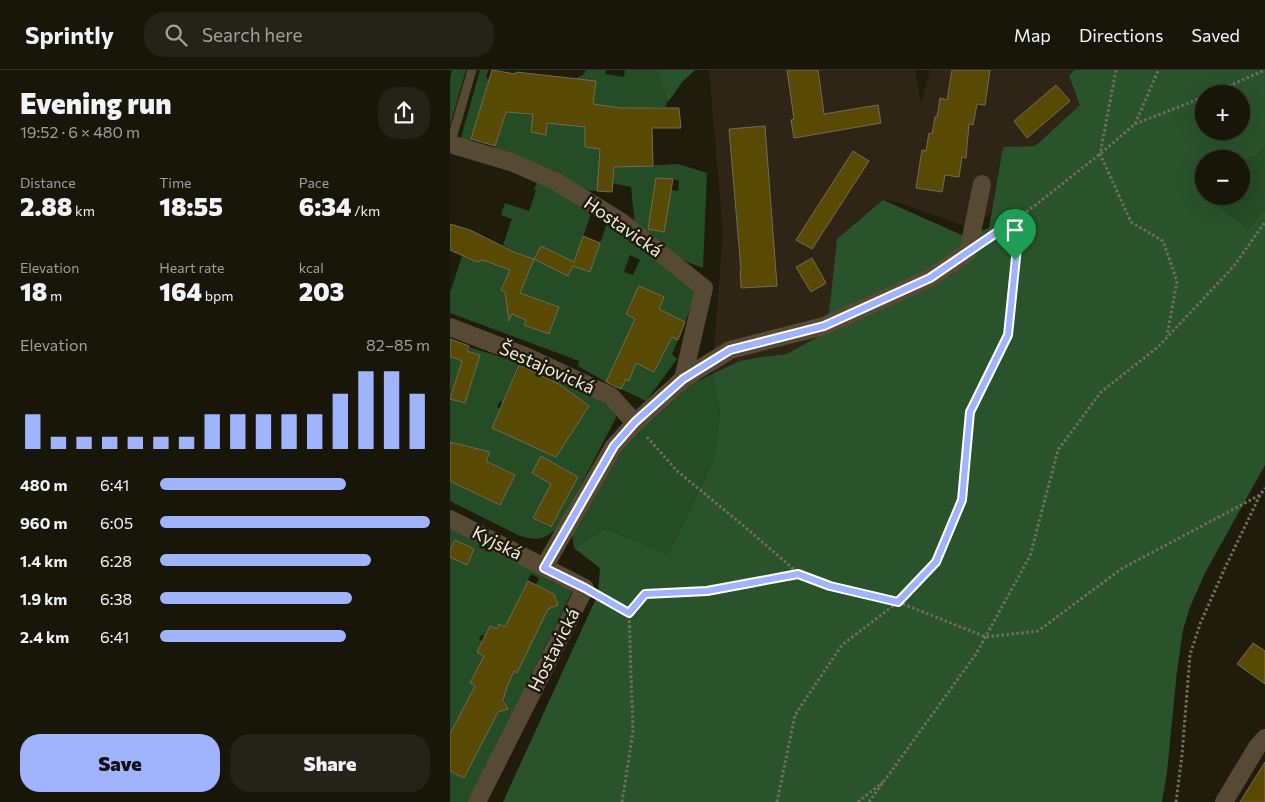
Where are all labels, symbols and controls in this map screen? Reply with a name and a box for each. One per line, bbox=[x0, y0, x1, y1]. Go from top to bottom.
search box bbox=[144, 12, 494, 57]
text: Sprintly bbox=[25, 20, 114, 49]
icon: search bbox=[162, 21, 190, 49]
text: Search here bbox=[202, 23, 302, 46]
text: Map bbox=[1014, 24, 1051, 46]
text: Directions bbox=[1079, 24, 1163, 46]
text: Saved bbox=[1191, 24, 1240, 46]
map controls bbox=[1195, 85, 1250, 205]
button: + bbox=[1195, 85, 1250, 140]
text: Evening run bbox=[20, 86, 172, 120]
button: share bbox=[378, 87, 430, 139]
text: 19:52 · 6 × 480 m bbox=[20, 122, 140, 141]
button: − bbox=[1195, 150, 1250, 205]
text: Distance bbox=[20, 174, 76, 191]
text: Time bbox=[159, 174, 192, 191]
text: Pace bbox=[299, 174, 329, 191]
text: 2.88 bbox=[20, 191, 72, 221]
text: 18:55 bbox=[159, 191, 223, 221]
text: 6:34 bbox=[299, 191, 352, 221]
street label: Hostavická bbox=[580, 191, 667, 261]
text: km bbox=[72, 202, 95, 219]
text: /km bbox=[352, 202, 380, 219]
pin bbox=[994, 209, 1036, 260]
icon: arrive bbox=[1001, 216, 1029, 244]
text: Elevation bbox=[20, 259, 79, 276]
text: Heart rate bbox=[159, 259, 224, 276]
text: kcal bbox=[299, 259, 324, 276]
text: 18 bbox=[20, 276, 47, 306]
text: 164 bbox=[159, 276, 202, 306]
text: 203 bbox=[299, 276, 344, 306]
text: m bbox=[47, 287, 62, 304]
text: bpm bbox=[202, 287, 234, 304]
text: Elevation bbox=[20, 335, 88, 354]
text: 82–85 m bbox=[366, 335, 430, 354]
street label: Šestajovická bbox=[496, 336, 598, 398]
text: 480 m bbox=[20, 475, 67, 494]
text: 6:41 bbox=[100, 475, 129, 494]
text: 960 m bbox=[20, 513, 67, 532]
text: 6:05 bbox=[100, 513, 133, 532]
street label: Kyjská bbox=[469, 520, 526, 564]
text: 1.4 km bbox=[20, 551, 67, 570]
text: 6:28 bbox=[100, 551, 132, 570]
text: 1.9 km bbox=[20, 589, 67, 608]
text: 6:38 bbox=[100, 589, 132, 608]
street label: Hostavická bbox=[523, 604, 583, 695]
text: 2.4 km bbox=[20, 627, 69, 646]
text: 6:41 bbox=[100, 627, 129, 646]
button: Save bbox=[20, 734, 220, 792]
button: Share bbox=[230, 734, 430, 792]

